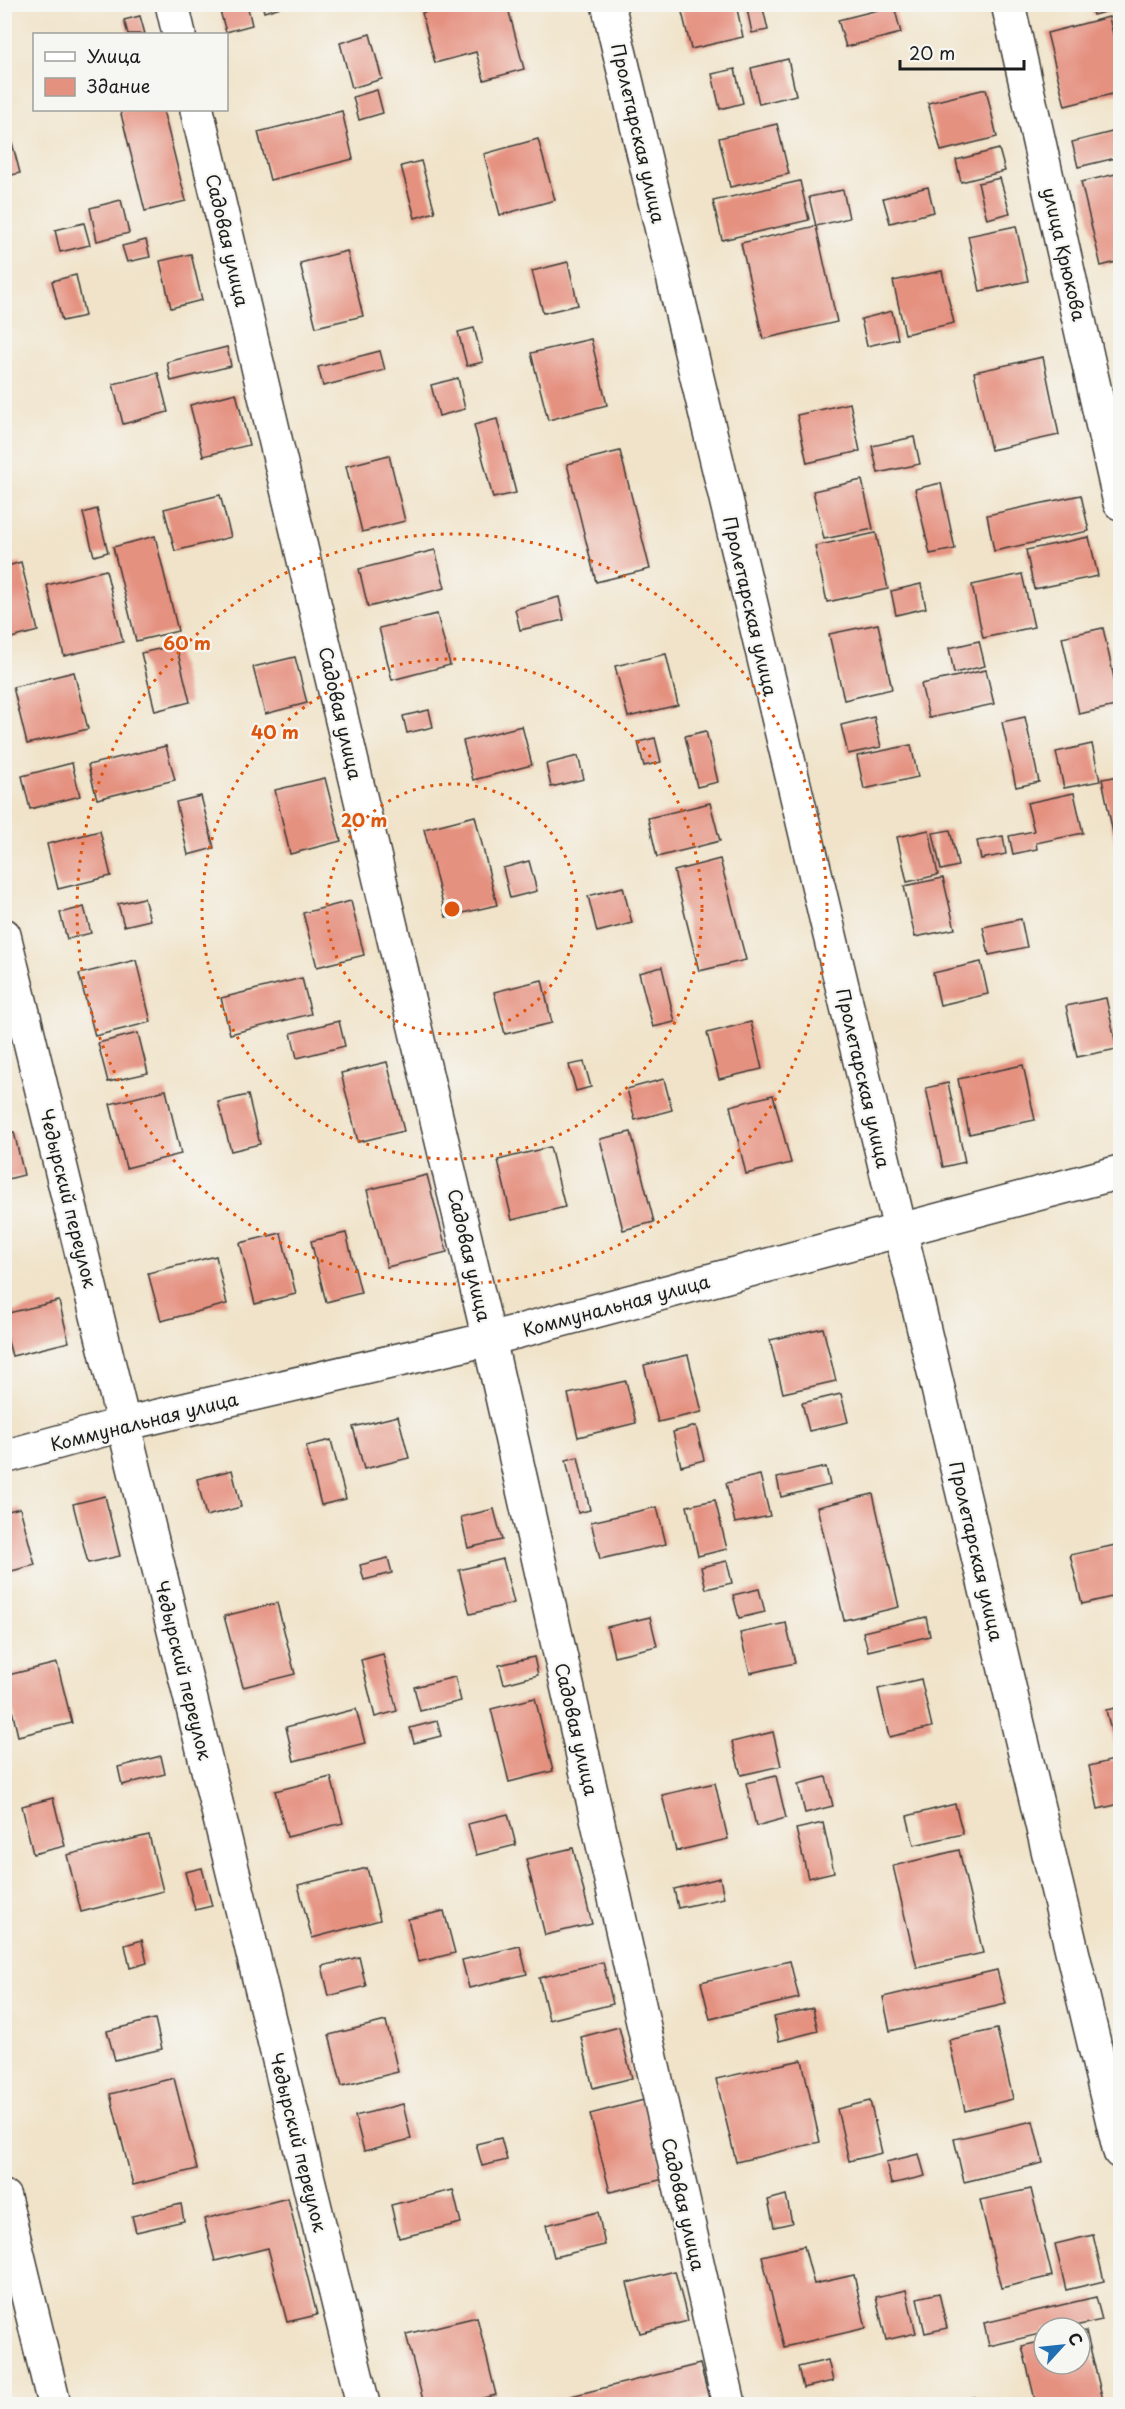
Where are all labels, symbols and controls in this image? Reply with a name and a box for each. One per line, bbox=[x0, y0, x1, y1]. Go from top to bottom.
legend bbox=[33, 33, 228, 111]
scale bar bbox=[900, 33, 1024, 71]
text: 20 m bbox=[909, 39, 955, 66]
street label: Пролетарская улица bbox=[605, 40, 673, 226]
text: Улица bbox=[87, 42, 141, 69]
text: Здание bbox=[87, 72, 150, 99]
street label: Садовая улица bbox=[200, 171, 257, 310]
street label: улица Крюкова bbox=[1037, 185, 1094, 324]
street label: Пролетарская улица bbox=[717, 513, 785, 699]
text: 60 m bbox=[163, 629, 211, 656]
street label: Садовая улица bbox=[313, 644, 370, 783]
text: 40 m bbox=[251, 718, 299, 745]
text: 20 m bbox=[341, 806, 387, 833]
centre of rings bbox=[442, 899, 462, 919]
street label: Пролетарская улица bbox=[830, 985, 898, 1171]
street label: Чедырский переулок bbox=[34, 1105, 104, 1291]
street label: Садовая улица bbox=[442, 1186, 499, 1325]
street label: Коммунальная улица bbox=[520, 1267, 713, 1343]
street label: Коммунальная улица bbox=[47, 1384, 241, 1457]
street label: Пролетарская улица bbox=[943, 1458, 1011, 1644]
street label: Чедырский переулок bbox=[149, 1577, 219, 1763]
street label: Садовая улица bbox=[549, 1660, 606, 1799]
street label: Чедырский переулок bbox=[264, 2049, 334, 2235]
street label: Садовая улица bbox=[656, 2135, 713, 2274]
north arrow bbox=[1032, 2316, 1092, 2376]
text: С bbox=[1063, 2328, 1090, 2350]

